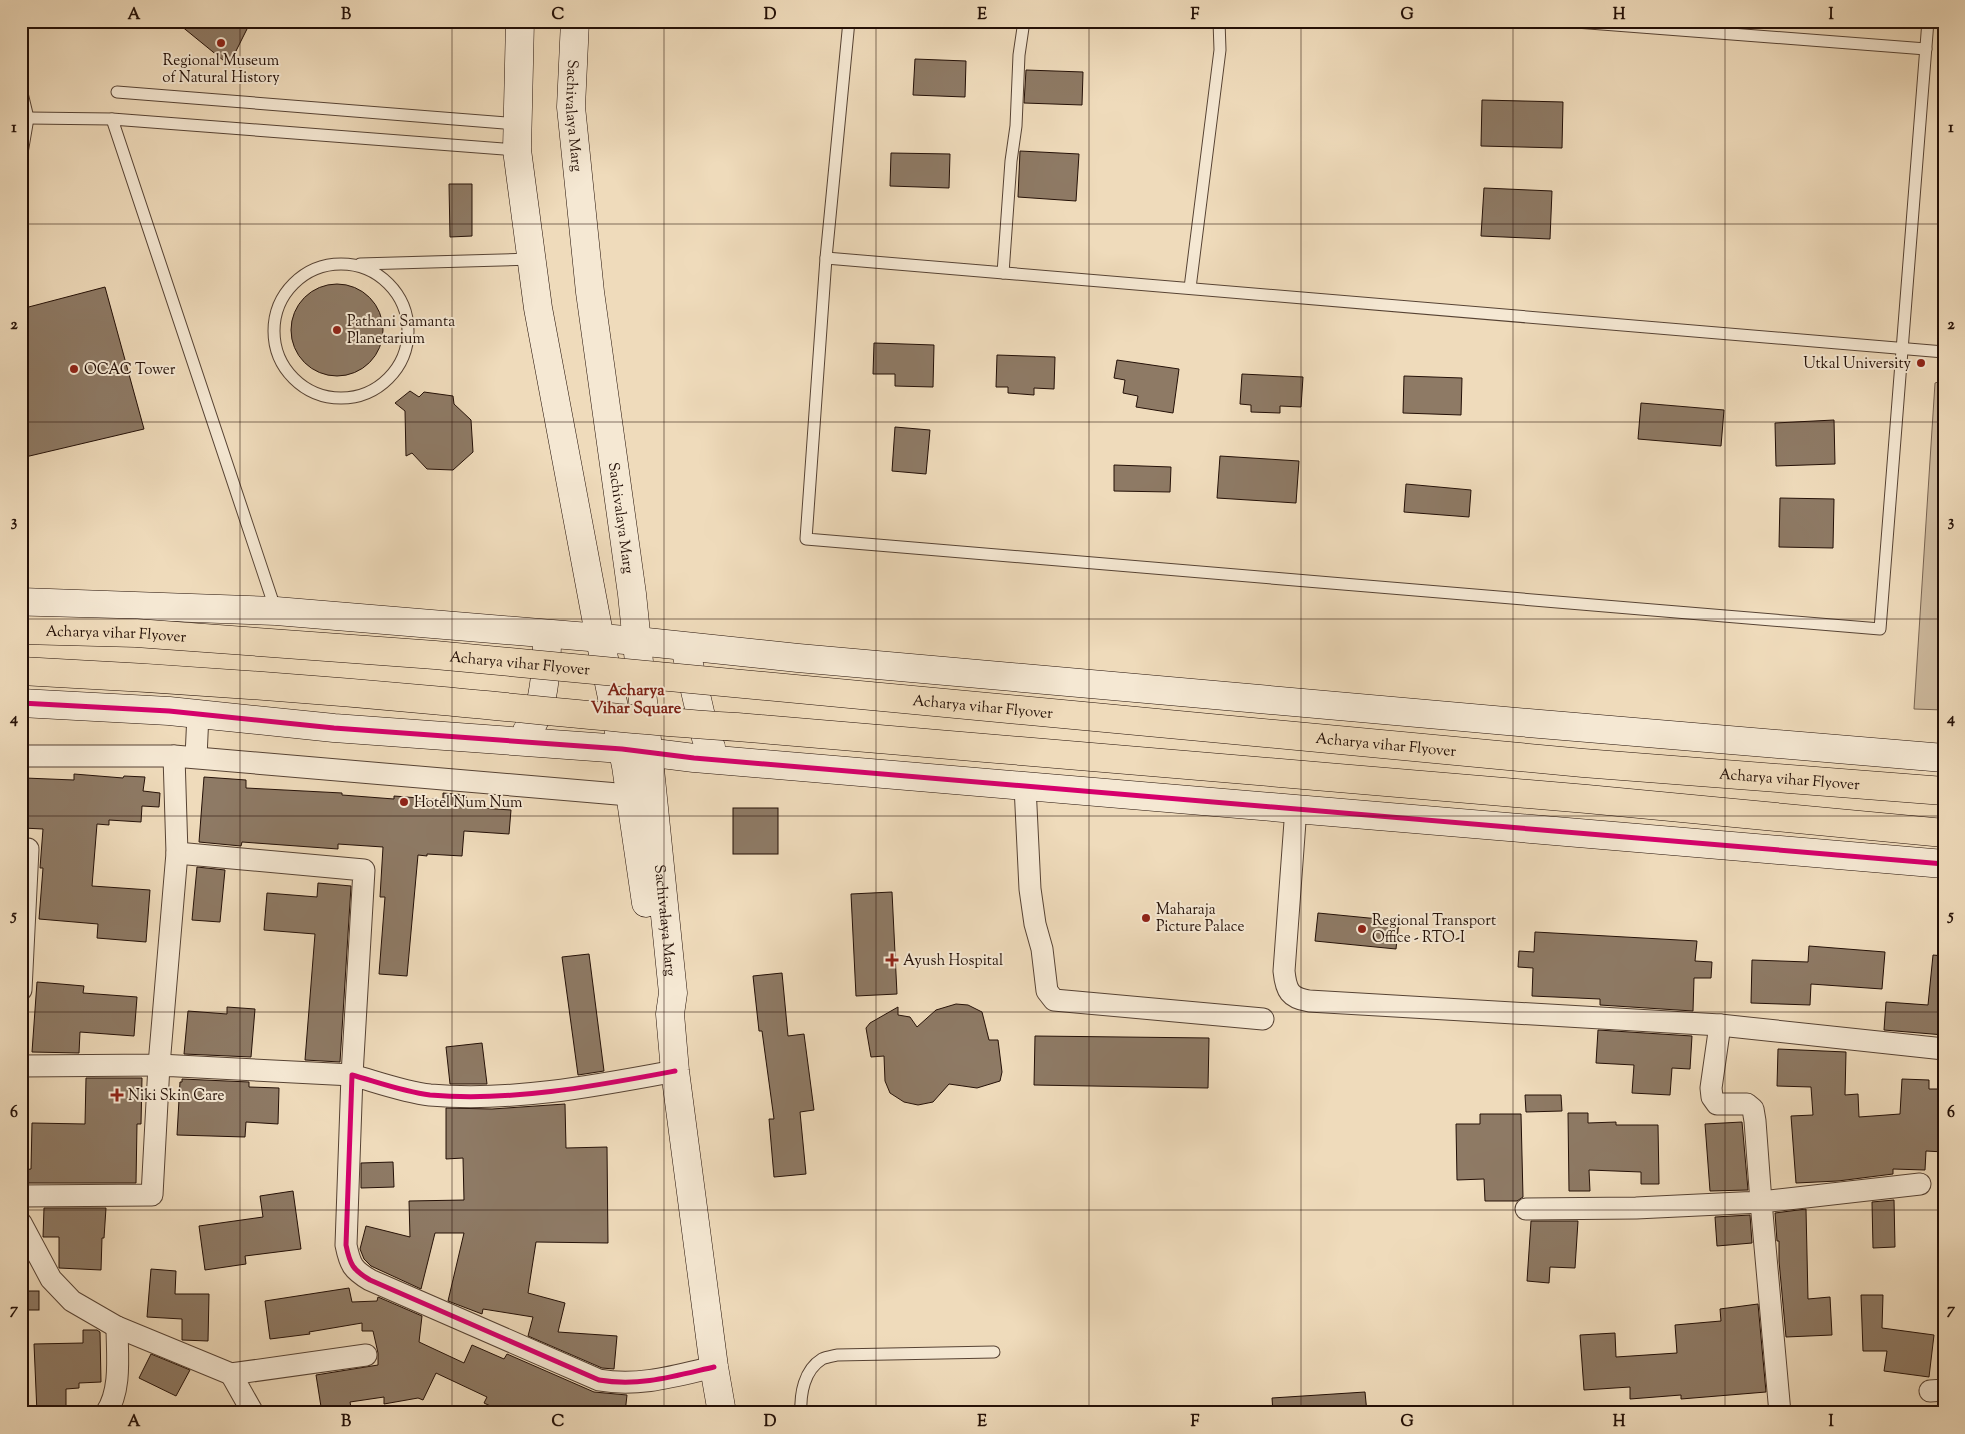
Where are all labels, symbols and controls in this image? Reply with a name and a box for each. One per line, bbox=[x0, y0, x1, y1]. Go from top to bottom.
text: A bbox=[128, 4, 141, 27]
text: B bbox=[341, 4, 351, 27]
text: C bbox=[552, 4, 565, 27]
text: D bbox=[764, 4, 777, 27]
text: E bbox=[977, 4, 987, 27]
text: F bbox=[1191, 4, 1200, 27]
text: G bbox=[1400, 4, 1414, 27]
text: H bbox=[1613, 4, 1626, 27]
text: I bbox=[1828, 4, 1834, 27]
marker: Regional Museum of Natural History bbox=[215, 37, 227, 49]
place label: Regional Museum of Natural History bbox=[162, 51, 280, 89]
street label: Sachivalaya Marg bbox=[559, 59, 587, 173]
text: 1 bbox=[11, 117, 17, 140]
text: 1 bbox=[1948, 117, 1954, 140]
place label: Pathani Samanta Planetarium bbox=[347, 312, 455, 350]
text: 2 bbox=[10, 314, 18, 337]
text: 2 bbox=[1947, 314, 1955, 337]
marker: Pathani Samanta Planetarium bbox=[331, 324, 343, 336]
place label: Utkal University bbox=[1803, 354, 1912, 375]
marker: Utkal University bbox=[1915, 357, 1927, 369]
place label: OCAC Tower bbox=[84, 360, 176, 381]
marker: OCAC Tower bbox=[68, 363, 80, 375]
street label: Sachivalaya Marg bbox=[602, 461, 638, 575]
text: 3 bbox=[11, 511, 18, 534]
text: 3 bbox=[1948, 511, 1955, 534]
street label: Acharya vihar Flyover bbox=[45, 622, 187, 649]
street label: Acharya vihar Flyover bbox=[449, 647, 591, 682]
district label: Acharya Vihar Square bbox=[591, 680, 682, 721]
street label: Acharya vihar Flyover bbox=[911, 691, 1054, 725]
text: 4 bbox=[9, 708, 18, 731]
text: 4 bbox=[1946, 708, 1955, 731]
street label: Acharya vihar Flyover bbox=[1315, 729, 1457, 763]
street label: Acharya vihar Flyover bbox=[1718, 765, 1861, 796]
place label: Hotel Num Num bbox=[414, 793, 523, 814]
marker: Hotel Num Num bbox=[398, 796, 410, 808]
street label: Sachivalaya Marg bbox=[648, 864, 680, 977]
place label: Maharaja Picture Palace bbox=[1156, 900, 1245, 938]
text: 5 bbox=[9, 905, 17, 928]
text: 5 bbox=[1946, 905, 1954, 928]
place label: Regional Transport Office - RTO-I bbox=[1372, 911, 1496, 949]
marker: Maharaja Picture Palace bbox=[1140, 912, 1152, 924]
marker: Regional Transport Office - RTO-I bbox=[1356, 923, 1368, 935]
place label: Ayush Hospital bbox=[903, 951, 1003, 972]
marker: Ayush Hospital bbox=[885, 953, 899, 967]
place label: Niki Skin Care bbox=[128, 1086, 225, 1107]
marker: Niki Skin Care bbox=[110, 1088, 124, 1102]
text: 6 bbox=[10, 1102, 18, 1125]
text: 6 bbox=[1947, 1102, 1955, 1125]
text: 7 bbox=[10, 1299, 19, 1322]
text: 7 bbox=[1947, 1299, 1956, 1322]
text: A bbox=[128, 1411, 141, 1434]
text: B bbox=[341, 1411, 351, 1434]
text: C bbox=[552, 1411, 565, 1434]
text: D bbox=[764, 1411, 777, 1434]
text: E bbox=[977, 1411, 987, 1434]
text: F bbox=[1191, 1411, 1200, 1434]
text: G bbox=[1400, 1411, 1414, 1434]
text: H bbox=[1613, 1411, 1626, 1434]
text: I bbox=[1828, 1411, 1834, 1434]

